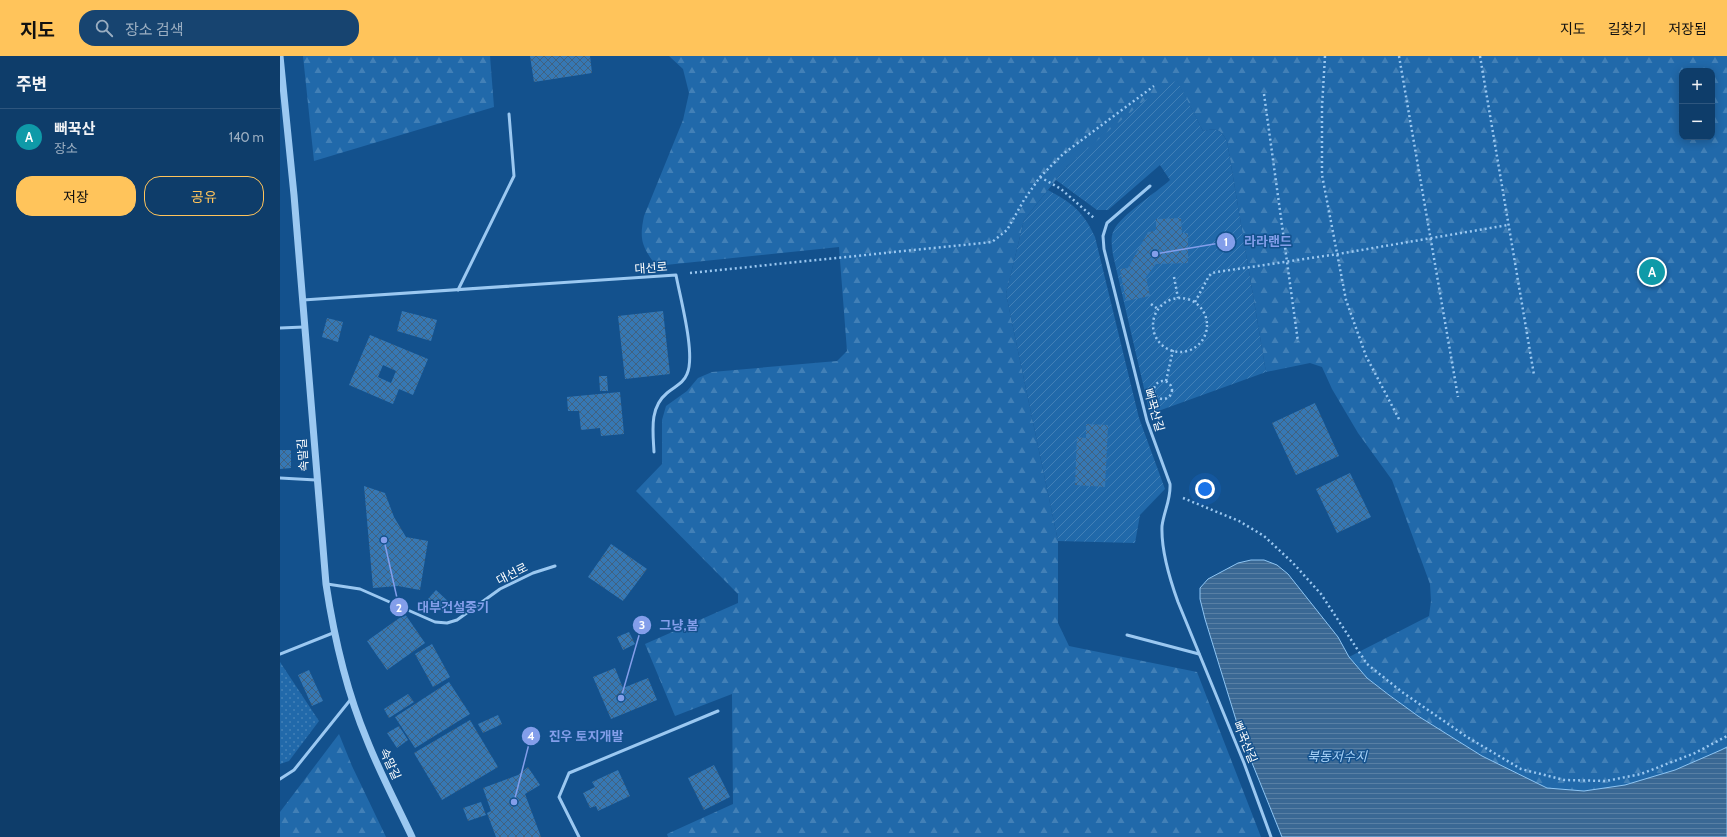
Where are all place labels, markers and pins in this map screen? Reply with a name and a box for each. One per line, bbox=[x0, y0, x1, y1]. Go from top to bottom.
callout: 라라랜드 bbox=[1216, 229, 1300, 254]
pin: A bbox=[1639, 257, 1665, 287]
callout: 대부건설중기 bbox=[389, 595, 497, 620]
callout: 그냥,봄 bbox=[632, 613, 707, 638]
callout: 진우 토지개발 bbox=[521, 724, 631, 749]

